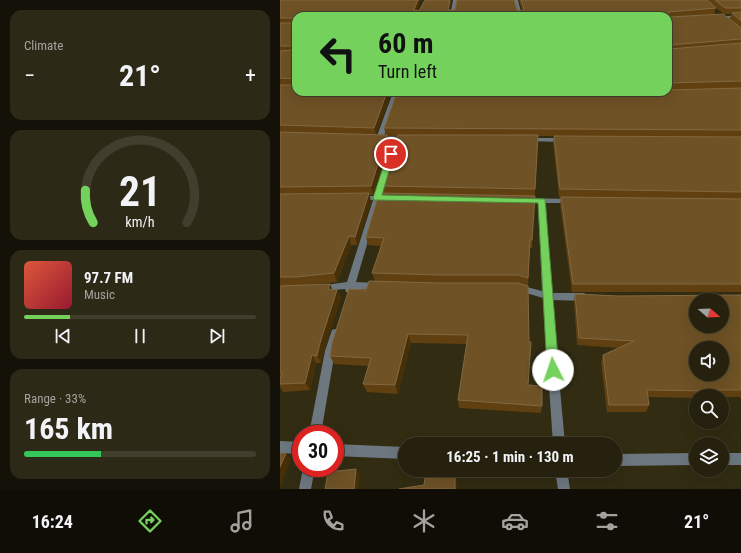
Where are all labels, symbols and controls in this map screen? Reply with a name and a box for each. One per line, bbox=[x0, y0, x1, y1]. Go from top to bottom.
text: 60 m bbox=[378, 27, 434, 60]
icon: left bbox=[312, 28, 364, 80]
text: Climate bbox=[24, 38, 63, 53]
text: 21° bbox=[119, 58, 161, 93]
text: Turn left bbox=[378, 61, 437, 82]
text: − bbox=[24, 63, 35, 88]
text: + bbox=[245, 63, 256, 88]
pin bbox=[374, 137, 408, 171]
icon: arrive bbox=[380, 143, 402, 165]
text: 21 bbox=[119, 166, 161, 215]
text: km/h bbox=[125, 213, 155, 229]
text: 97.7 FM bbox=[84, 269, 133, 287]
text: Music bbox=[84, 287, 115, 302]
north arrow bbox=[689, 293, 729, 333]
map controls bbox=[689, 293, 729, 477]
icon: previous bbox=[52, 325, 74, 347]
icon: pause bbox=[129, 325, 151, 347]
icon: next bbox=[206, 325, 228, 347]
button: sound bbox=[689, 341, 729, 381]
position arrow bbox=[532, 349, 574, 391]
button: search bbox=[689, 389, 729, 429]
text: Range · 33% bbox=[24, 391, 86, 406]
text: 165 km bbox=[24, 411, 113, 446]
speed limit sign: 30 bbox=[292, 425, 344, 477]
button: layers bbox=[689, 437, 729, 477]
text: 16:25 · 1 min · 130 m bbox=[446, 448, 574, 466]
icon: directions bbox=[136, 507, 164, 535]
icon: music bbox=[228, 507, 256, 535]
icon: phone bbox=[319, 507, 347, 535]
icon: climate bbox=[410, 507, 438, 535]
icon: car bbox=[501, 507, 529, 535]
icon: filters bbox=[593, 507, 621, 535]
text: 16:24 bbox=[32, 511, 73, 532]
text: 21° bbox=[684, 511, 709, 532]

